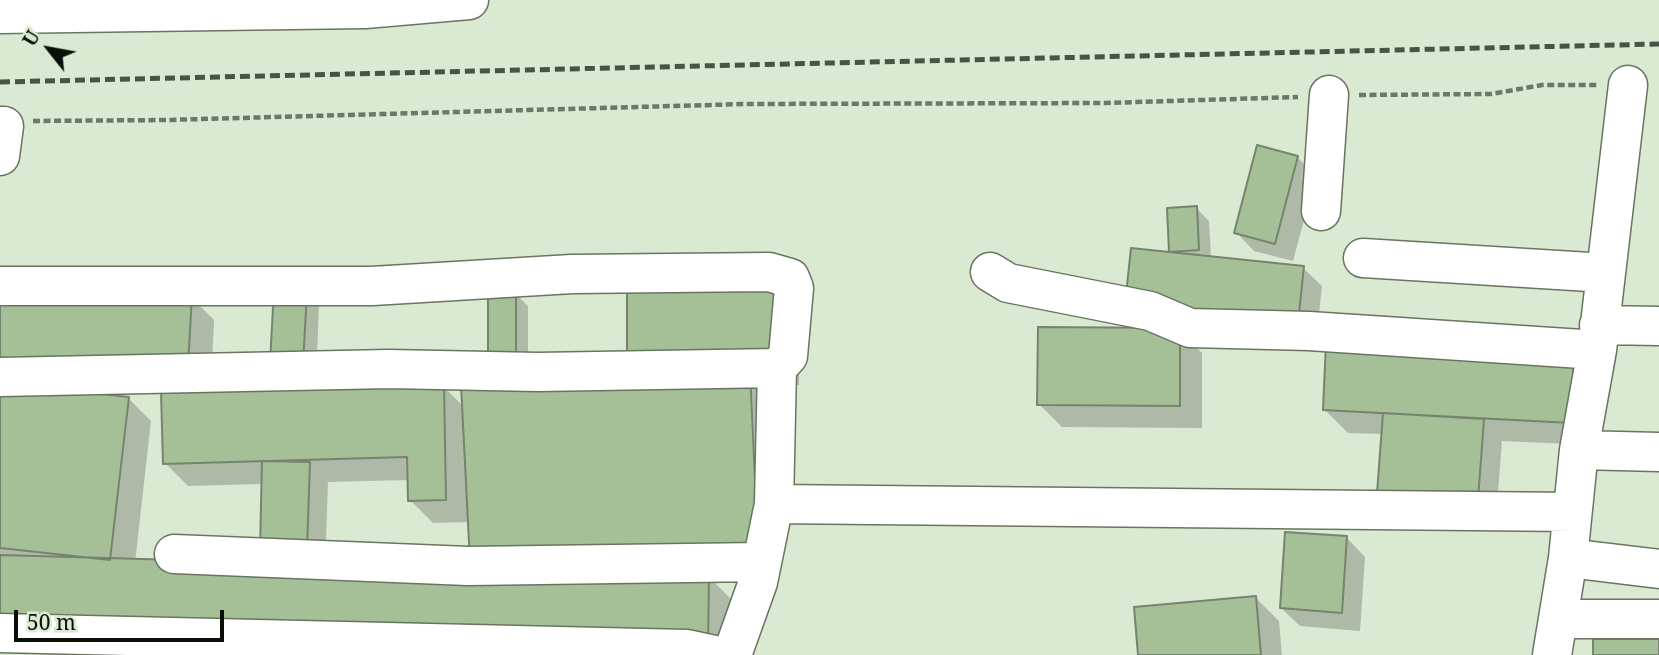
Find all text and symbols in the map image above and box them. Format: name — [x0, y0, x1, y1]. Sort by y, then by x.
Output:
north arrow — [14, 14, 84, 84]
text: U — [16, 25, 46, 51]
scale bar — [18, 596, 228, 640]
text: 50 m — [27, 608, 76, 636]

